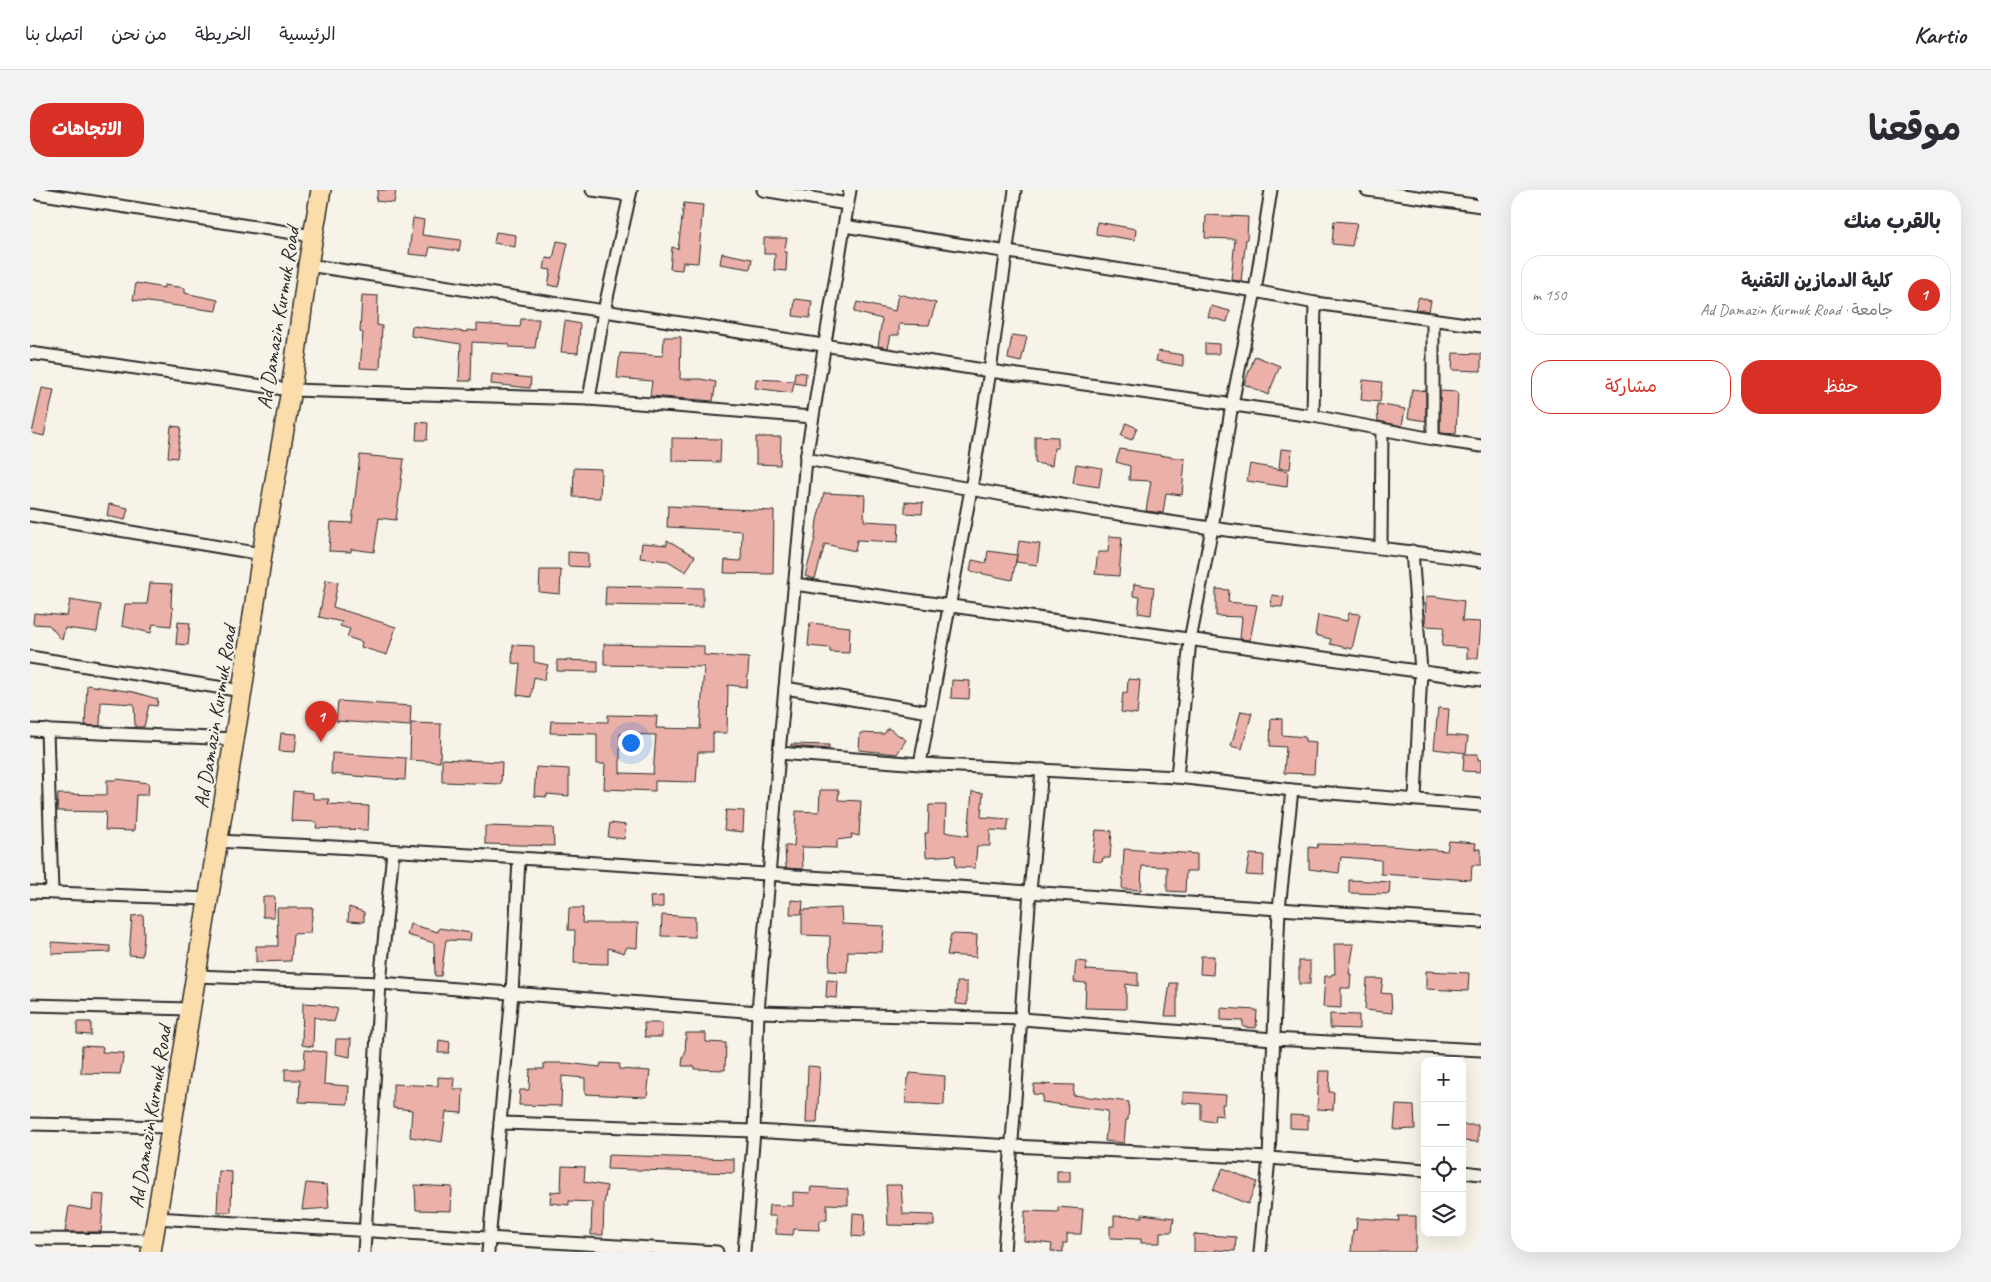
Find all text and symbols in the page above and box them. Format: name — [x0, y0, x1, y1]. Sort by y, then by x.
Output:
text: Kartio — [1914, 20, 1966, 50]
text: اتصل بنا — [25, 23, 83, 45]
text: من نحن — [111, 23, 167, 45]
text: الخريطة — [195, 23, 251, 45]
text: الرئيسية — [279, 23, 336, 45]
button: الاتجاهات — [30, 103, 144, 157]
text: موقعنا — [1868, 106, 1961, 151]
text: بالقرب منك — [1844, 208, 1941, 234]
street label: Ad Damazin Kurmuk Road — [251, 221, 306, 411]
text: كلية الدمازين التقنية — [1741, 269, 1893, 293]
text: 150 m — [1532, 285, 1566, 305]
text: 1 — [1920, 285, 1928, 305]
text: جامعة · Ad Damazin Kurmuk Road — [1700, 300, 1893, 320]
button: مشاركة — [1531, 360, 1731, 414]
button: حفظ — [1741, 360, 1941, 414]
street label: Ad Damazin Kurmuk Road — [188, 620, 243, 810]
pin: 1 — [305, 701, 337, 742]
your location — [618, 730, 644, 756]
street label: Ad Damazin Kurmuk Road — [123, 1020, 178, 1210]
map controls — [1421, 1057, 1466, 1237]
button: + — [1421, 1057, 1466, 1102]
button: − — [1421, 1102, 1466, 1147]
button: locate — [1421, 1147, 1466, 1192]
button: layers — [1421, 1192, 1466, 1237]

